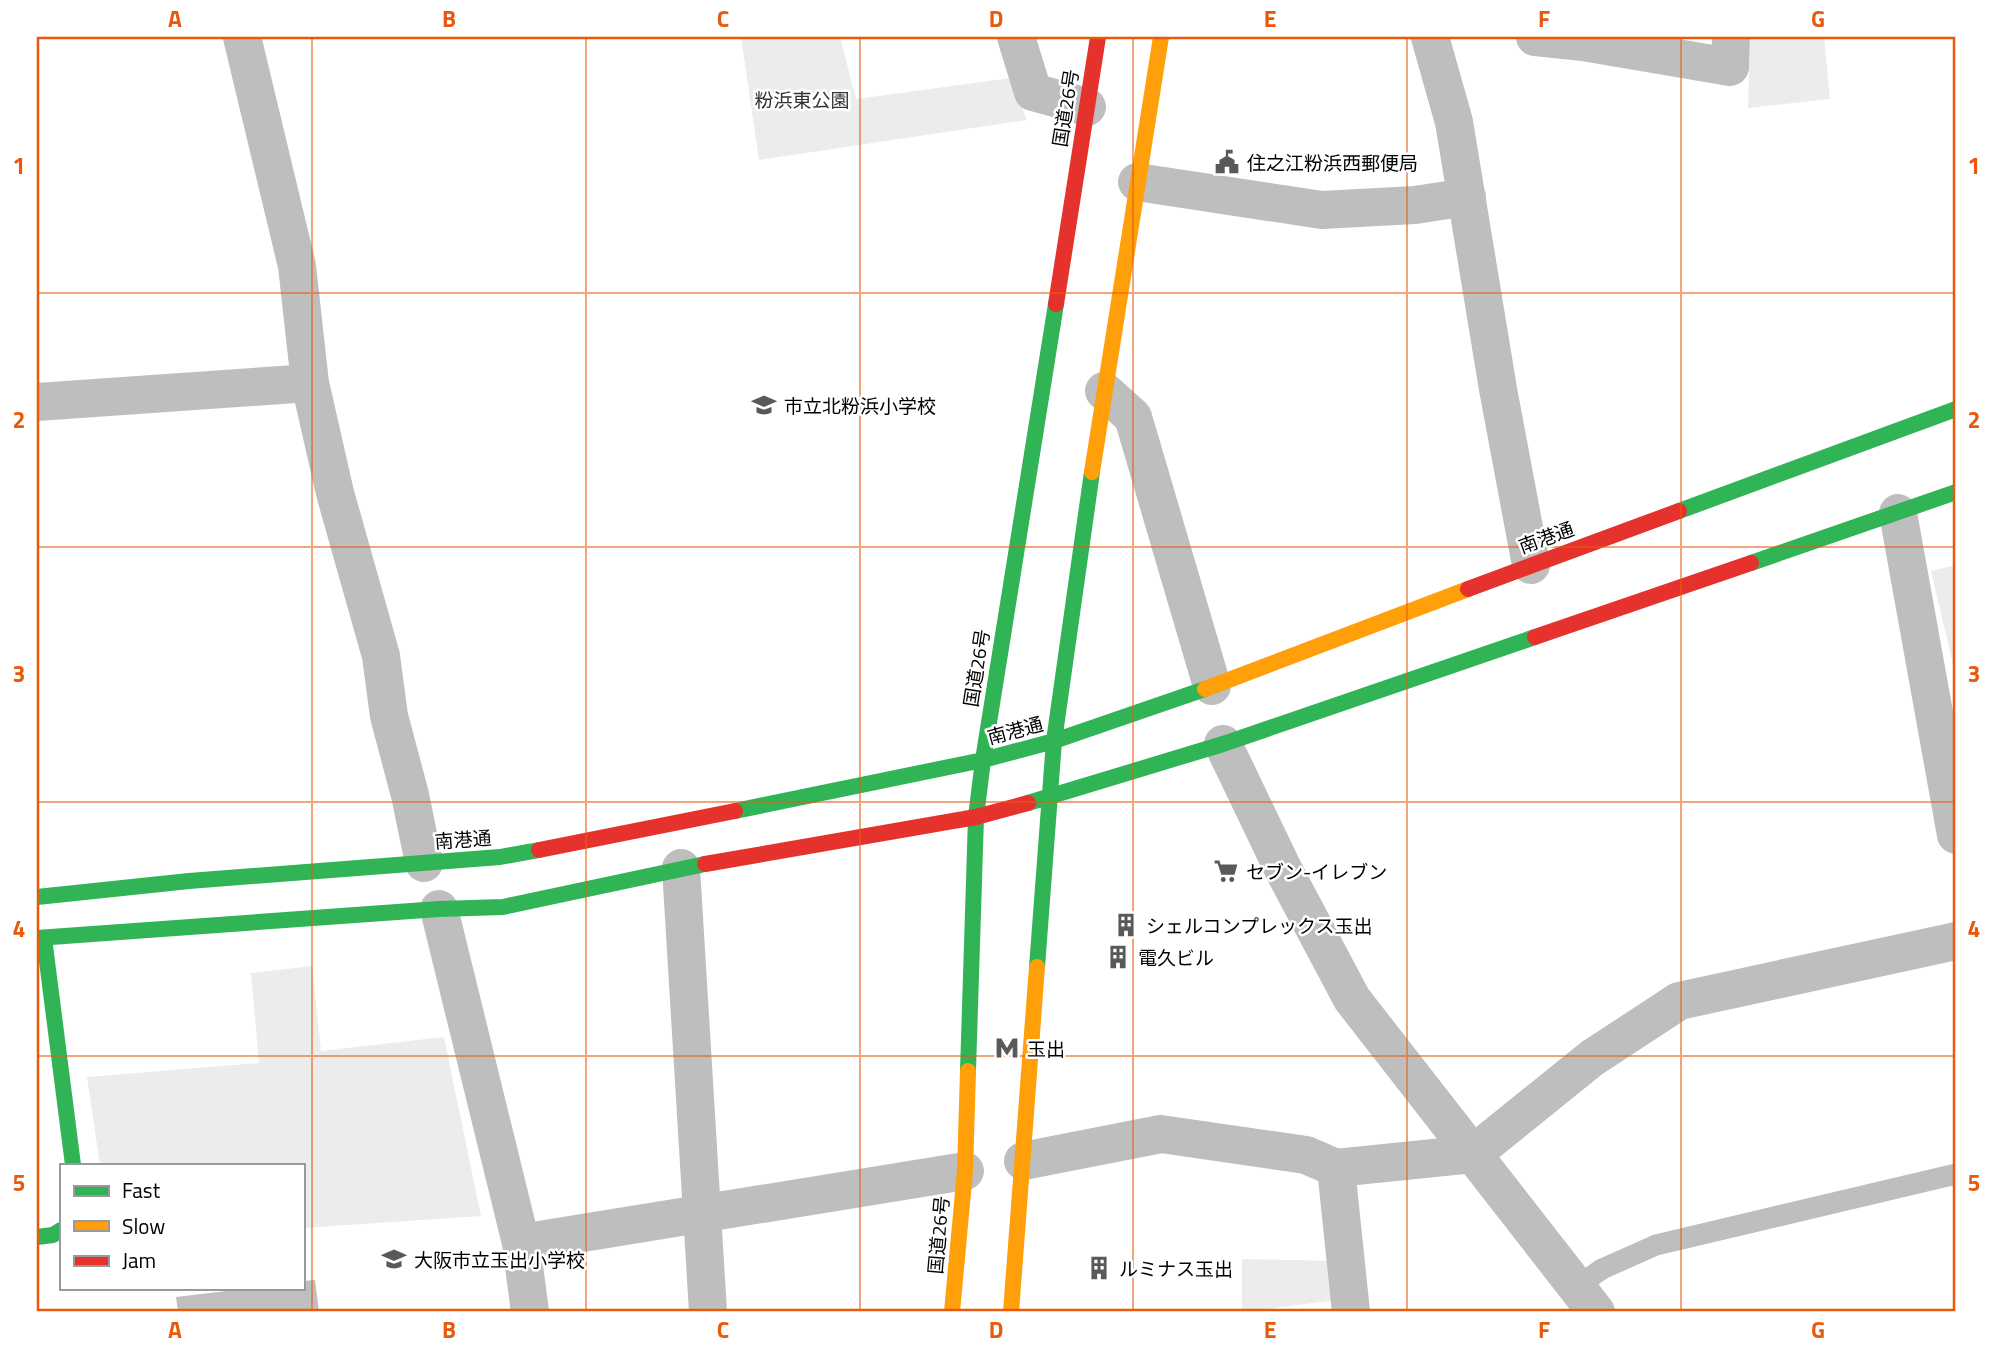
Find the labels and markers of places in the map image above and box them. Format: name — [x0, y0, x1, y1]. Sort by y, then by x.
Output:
public building icon: 住之江粉浜西郵便局 — [1213, 148, 1241, 176]
place label: 住之江粉浜西郵便局 — [1247, 148, 1418, 177]
school or university icon: 市立北粉浜小学校 — [750, 391, 778, 419]
place label: 市立北粉浜小学校 — [784, 391, 936, 420]
supermarket icon: セブン-イレブン — [1212, 857, 1240, 885]
place label: セブン-イレブン — [1246, 857, 1387, 886]
building icon: シェルコンプレックス玉出 — [1112, 911, 1140, 939]
place label: シェルコンプレックス玉出 — [1146, 911, 1372, 940]
building icon: 電久ビル — [1104, 943, 1132, 971]
place label: 電久ビル — [1138, 943, 1214, 972]
metro station icon: 玉出 — [993, 1034, 1021, 1062]
place label: 玉出 — [1027, 1034, 1065, 1063]
school or university icon: 大阪市立玉出小学校 — [380, 1245, 408, 1273]
place label: 大阪市立玉出小学校 — [414, 1245, 585, 1274]
building icon: ルミナス玉出 — [1085, 1254, 1113, 1282]
place label: ルミナス玉出 — [1119, 1254, 1233, 1283]

